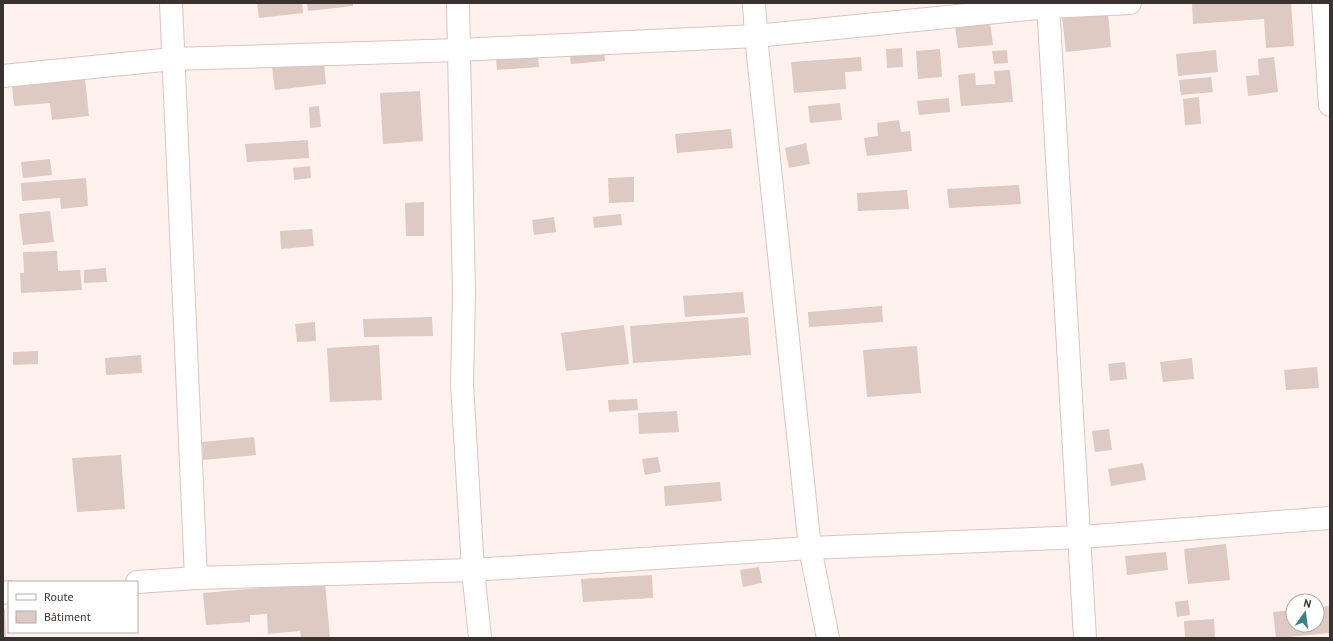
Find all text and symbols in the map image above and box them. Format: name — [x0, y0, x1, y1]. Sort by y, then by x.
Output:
legend — [8, 581, 138, 633]
text: Route — [44, 589, 74, 604]
north arrow — [1285, 593, 1325, 633]
text: N — [1302, 596, 1313, 611]
text: Bâtiment — [44, 609, 91, 624]

